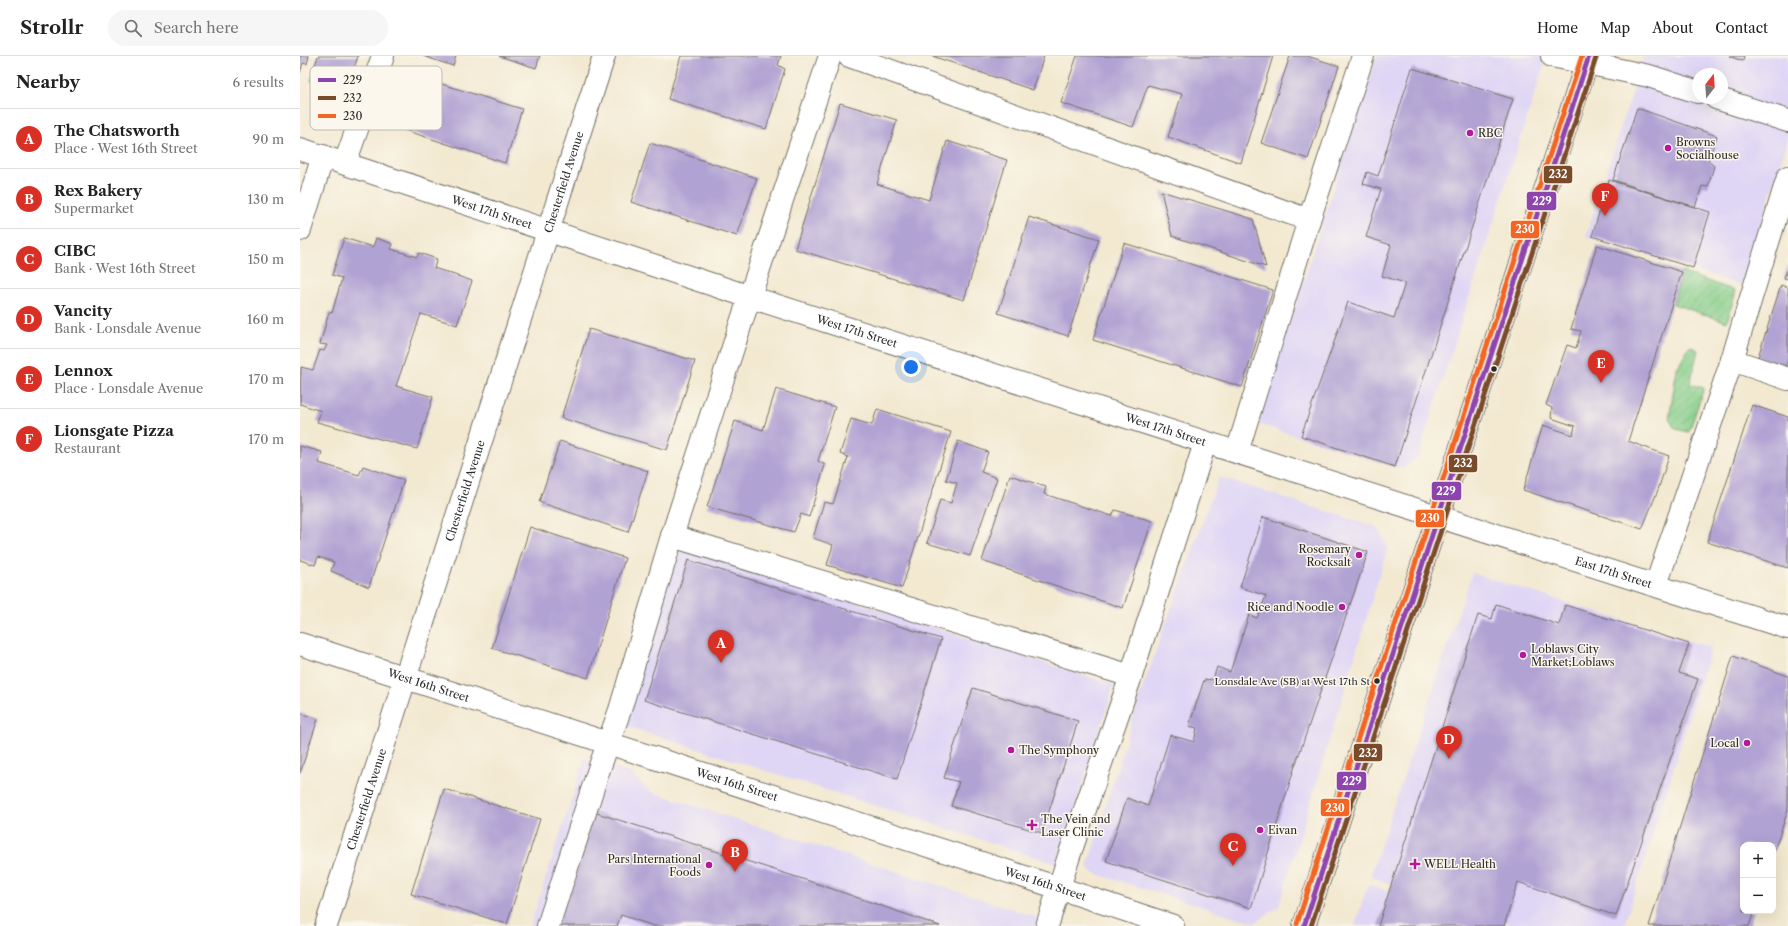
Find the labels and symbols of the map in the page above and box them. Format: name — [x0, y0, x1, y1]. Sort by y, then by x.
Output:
legend — [310, 66, 442, 130]
north arrow — [1692, 68, 1728, 104]
text: 229 — [343, 73, 362, 87]
text: 232 — [343, 91, 362, 105]
text: 230 — [343, 109, 362, 123]
place label: RBC — [1478, 126, 1502, 140]
marker: RBC — [1465, 128, 1475, 138]
street label: Chesterfield Avenue — [541, 130, 586, 235]
place label: Browns Socialhouse — [1676, 135, 1739, 162]
marker: Browns Socialhouse — [1663, 143, 1673, 153]
line badge: 232 — [1543, 165, 1573, 184]
text: 232 — [1548, 167, 1568, 181]
pin: F — [1592, 183, 1618, 216]
line badge: 229 — [1526, 191, 1557, 211]
street label: West 17th Street — [449, 192, 534, 232]
text: 229 — [1532, 194, 1552, 208]
line badge: 230 — [1510, 220, 1540, 239]
text: 230 — [1515, 222, 1535, 236]
street label: West 17th Street — [814, 311, 899, 351]
pin: E — [1588, 350, 1614, 383]
your location — [901, 357, 921, 377]
unlabelled marker — [1489, 364, 1499, 374]
street label: West 17th Street — [1123, 410, 1208, 449]
street label: Chesterfield Avenue — [442, 438, 488, 543]
line badge: 232 — [1448, 454, 1478, 473]
text: 232 — [1453, 456, 1473, 470]
line badge: 229 — [1431, 481, 1462, 501]
text: 229 — [1436, 484, 1456, 498]
line badge: 230 — [1415, 509, 1445, 528]
text: 230 — [1420, 511, 1440, 525]
place label: Rosemary Rocksalt — [1299, 542, 1352, 569]
marker: Rosemary Rocksalt — [1354, 550, 1364, 560]
street label: East 17th Street — [1573, 554, 1654, 591]
place label: Rice and Noodle — [1247, 600, 1334, 614]
marker: Rice and Noodle — [1337, 602, 1347, 612]
pin: A — [708, 630, 734, 663]
place label: Loblaws City Market;Loblaws — [1531, 642, 1615, 669]
marker: Loblaws City Market;Loblaws — [1518, 650, 1528, 660]
street label: West 16th Street — [385, 665, 471, 705]
place label: Lonsdale Ave (SB) at West 17th St — [1214, 675, 1370, 688]
marker: Lonsdale Ave (SB) at West 17th St — [1372, 676, 1382, 686]
pin: D — [1436, 726, 1462, 759]
place label: Local — [1710, 736, 1740, 750]
marker: Local — [1742, 738, 1752, 748]
place label: The Symphony — [1019, 743, 1100, 757]
line badge: 232 — [1353, 743, 1383, 762]
marker: The Symphony — [1006, 745, 1016, 755]
text: 232 — [1358, 746, 1378, 760]
street label: Chesterfield Avenue — [344, 747, 389, 852]
street label: West 16th Street — [693, 765, 780, 804]
line badge: 229 — [1336, 771, 1367, 791]
text: 229 — [1342, 774, 1362, 788]
line badge: 230 — [1320, 798, 1350, 817]
text: 230 — [1325, 801, 1345, 815]
place label: The Vein and Laser Clinic — [1041, 812, 1111, 839]
marker: The Vein and Laser Clinic — [1026, 819, 1038, 831]
place label: Eivan — [1268, 823, 1297, 837]
marker: Eivan — [1255, 825, 1265, 835]
pin: C — [1220, 833, 1246, 866]
pin: B — [722, 839, 748, 872]
place label: Pars International Foods — [607, 852, 702, 879]
place label: WELL Health — [1423, 857, 1496, 871]
marker: WELL Health — [1409, 858, 1421, 870]
marker: Pars International Foods — [704, 860, 714, 870]
street label: West 16th Street — [1002, 864, 1088, 904]

